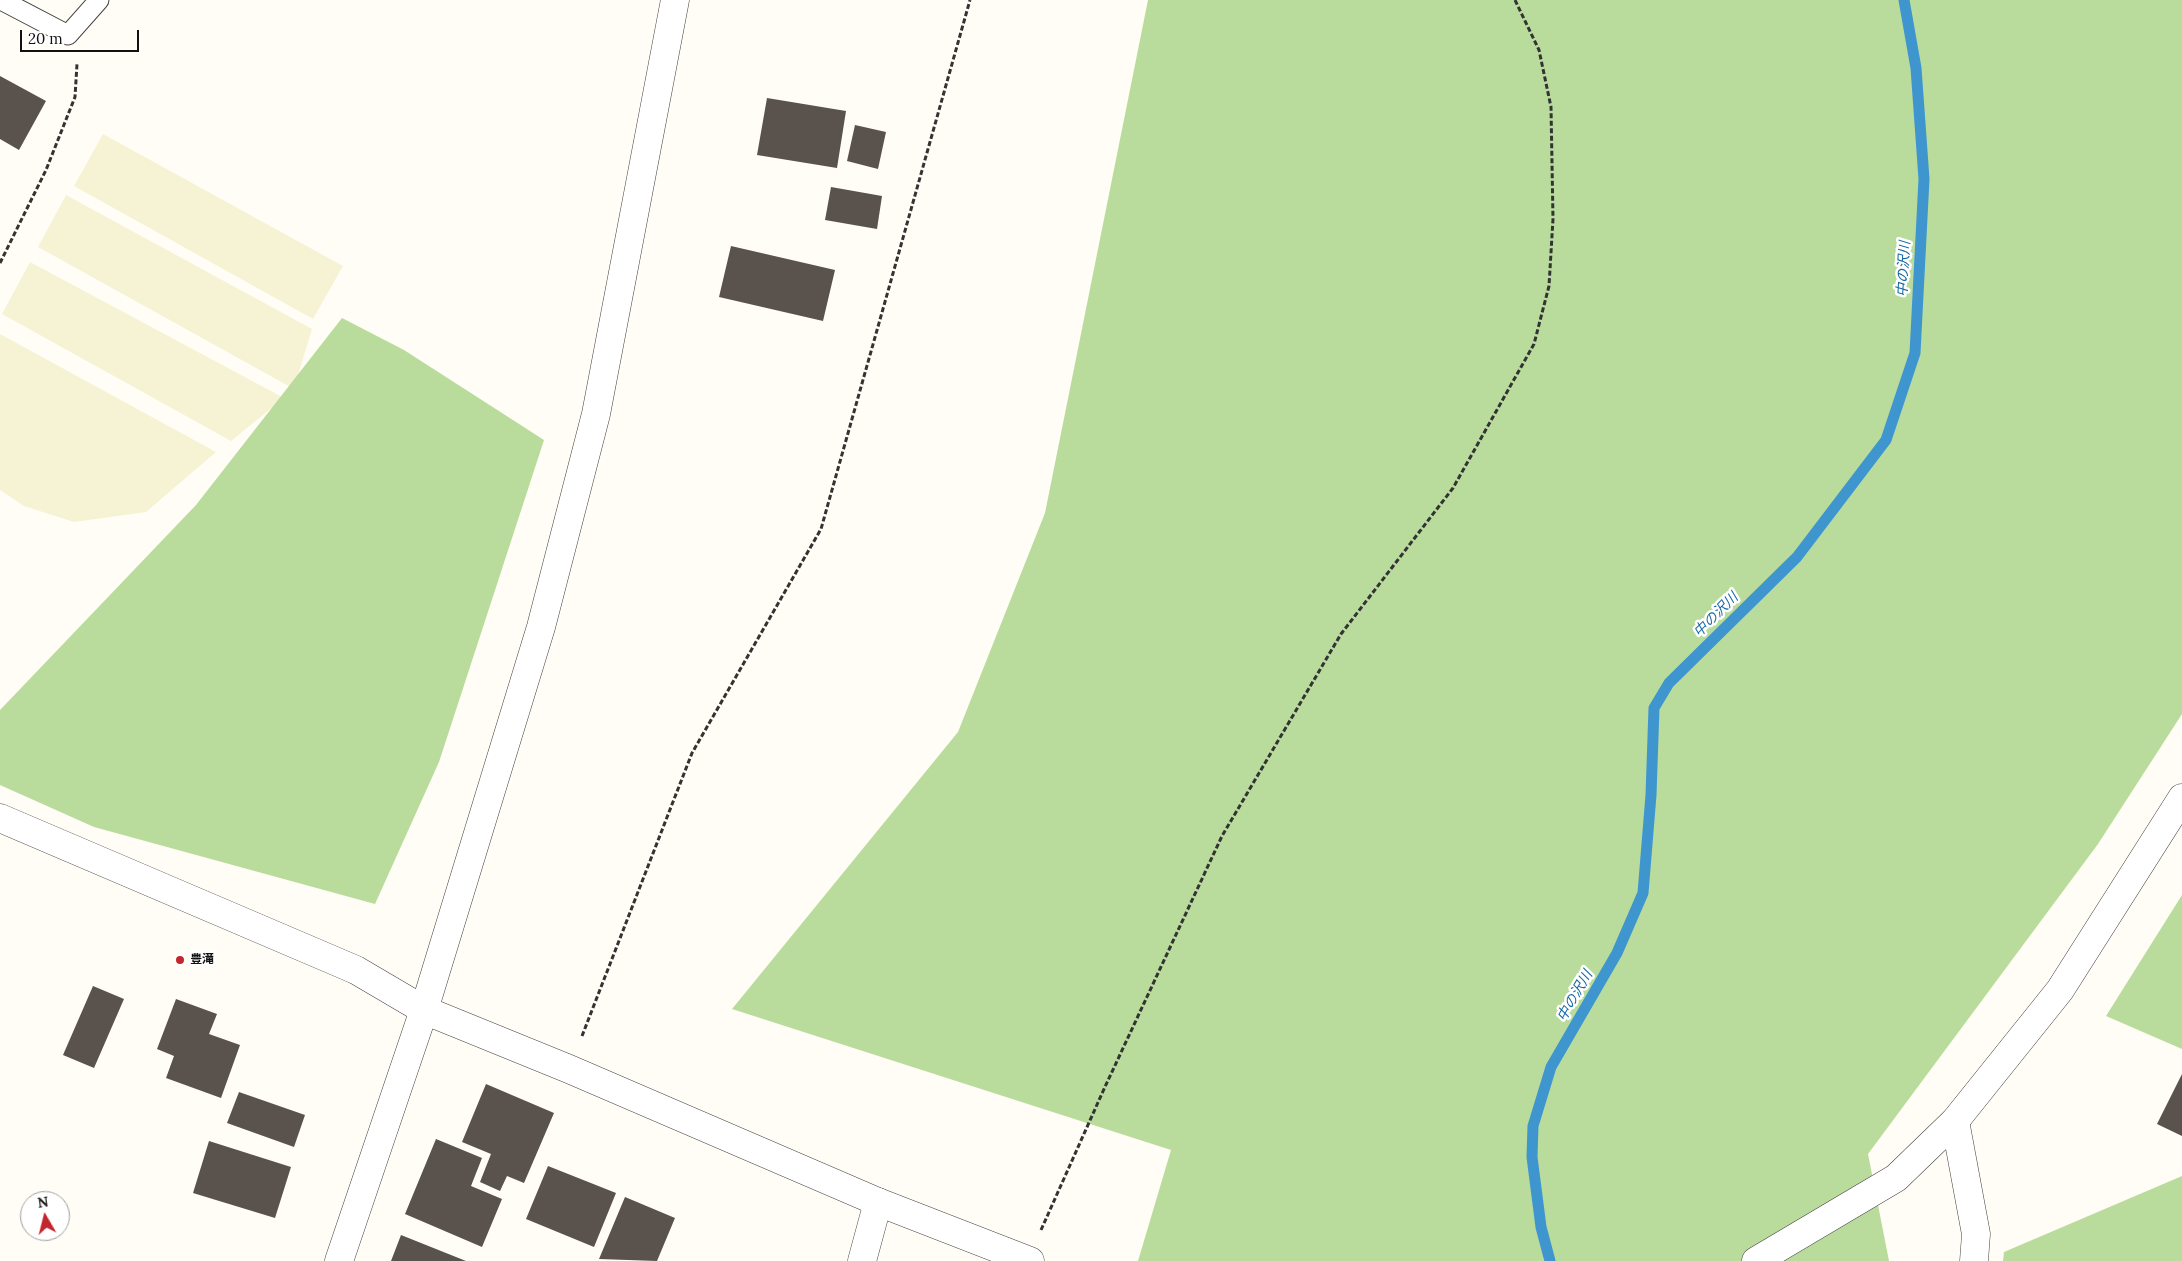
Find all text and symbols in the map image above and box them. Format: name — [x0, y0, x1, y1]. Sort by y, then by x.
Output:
scale bar — [22, 20, 141, 52]
text: 20 m — [28, 29, 63, 48]
water label: 中の沢川 — [1894, 241, 1914, 297]
water label: 中の沢川 — [1690, 589, 1742, 641]
place label: 豊滝 — [190, 953, 214, 967]
marker: 豊滝 — [174, 954, 186, 966]
water label: 中の沢川 — [1554, 968, 1596, 1024]
north arrow — [20, 1191, 70, 1241]
text: N — [36, 1192, 50, 1212]

